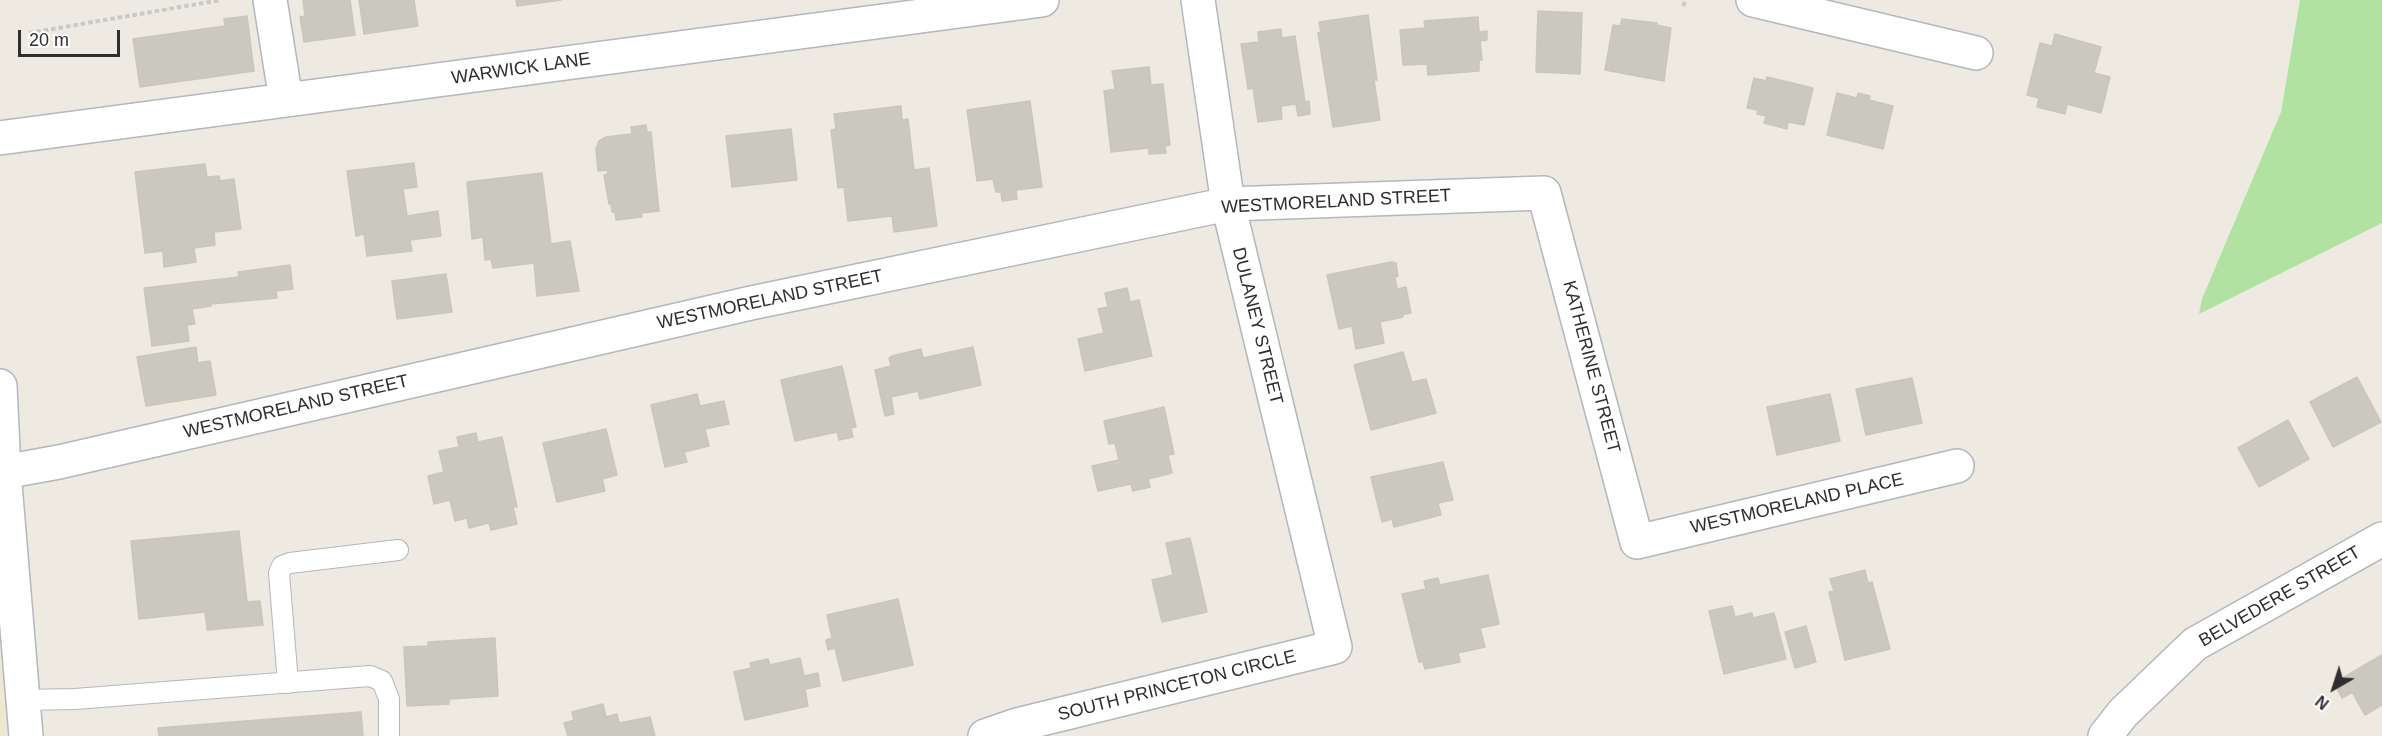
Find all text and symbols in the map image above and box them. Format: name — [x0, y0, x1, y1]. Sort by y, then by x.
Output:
scale bar — [21, 18, 123, 56]
text: 20 m — [29, 30, 69, 50]
street label: WARWICK LANE — [450, 49, 592, 89]
street label: WESTMORELAND STREET — [1221, 185, 1451, 219]
street label: DULANEY STREET — [1227, 245, 1287, 407]
street label: WESTMORELAND STREET — [655, 266, 885, 334]
street label: KATHERINE STREET — [1558, 278, 1624, 456]
street label: WESTMORELAND STREET — [182, 371, 410, 443]
street label: WESTMORELAND PLACE — [1688, 469, 1906, 539]
street label: BELVEDERE STREET — [2195, 542, 2365, 652]
street label: SOUTH PRINCETON CIRCLE — [1056, 646, 1298, 726]
north arrow — [2304, 658, 2364, 718]
text: N — [2313, 692, 2332, 713]

